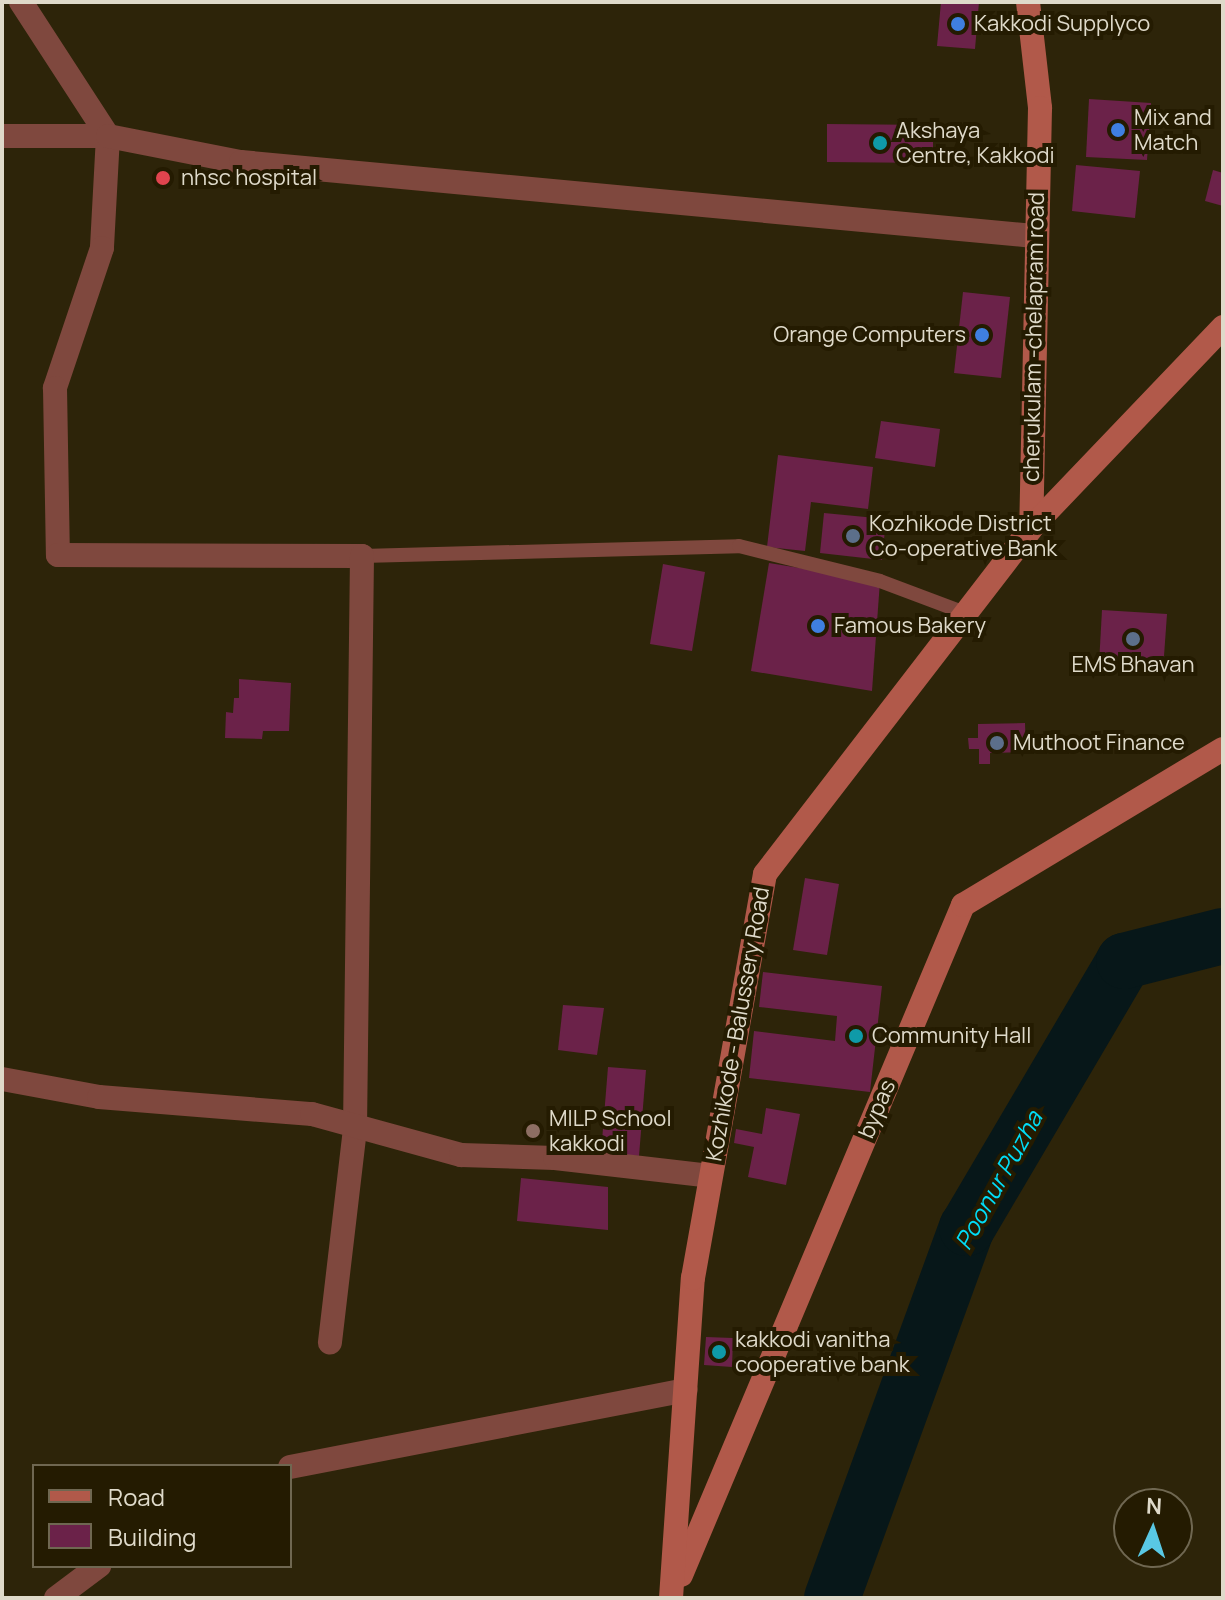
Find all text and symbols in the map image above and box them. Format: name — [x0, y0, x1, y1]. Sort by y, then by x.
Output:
place label: Kakkodi Supplyco — [974, 11, 1150, 37]
marker: Kakkodi Supplyco — [949, 15, 967, 33]
place label: Mix and Match — [1134, 104, 1212, 156]
place label: Akshaya Centre, Kakkodi — [896, 117, 1055, 168]
marker: Mix and Match — [1109, 121, 1127, 139]
marker: Akshaya Centre, Kakkodi — [871, 134, 889, 152]
place label: nhsc hospital — [181, 165, 317, 191]
marker: nhsc hospital — [152, 167, 174, 189]
street label: cherukulam -chelapram road — [1018, 192, 1050, 482]
place label: Orange Computers — [773, 322, 966, 348]
marker: Orange Computers — [973, 326, 991, 344]
place label: Kozhikode District Co-operative Bank — [869, 510, 1057, 562]
marker: Kozhikode District Co-operative Bank — [844, 527, 862, 545]
place label: Famous Bakery — [834, 613, 986, 639]
marker: Famous Bakery — [809, 617, 827, 635]
marker: EMS Bhavan — [1124, 630, 1142, 648]
place label: EMS Bhavan — [1071, 652, 1195, 678]
place label: Muthoot Finance — [1013, 730, 1185, 756]
marker: Muthoot Finance — [988, 734, 1006, 752]
street label: Kozhikode - Balussery Road — [701, 885, 775, 1163]
place label: Community Hall — [872, 1023, 1031, 1049]
marker: Community Hall — [847, 1027, 865, 1045]
street label: bypas — [853, 1076, 901, 1142]
place label: MILP School kakkodi — [549, 1105, 672, 1156]
water label: Poonur Puzha — [948, 1106, 1048, 1254]
marker: MILP School kakkodi — [524, 1122, 542, 1140]
place label: kakkodi vanitha cooperative bank — [735, 1326, 910, 1378]
marker: kakkodi vanitha cooperative bank — [710, 1343, 728, 1361]
legend — [32, 1464, 292, 1568]
text: Road — [108, 1480, 165, 1513]
north arrow — [1113, 1488, 1193, 1568]
text: N — [1145, 1491, 1163, 1521]
text: Building — [108, 1520, 196, 1553]

